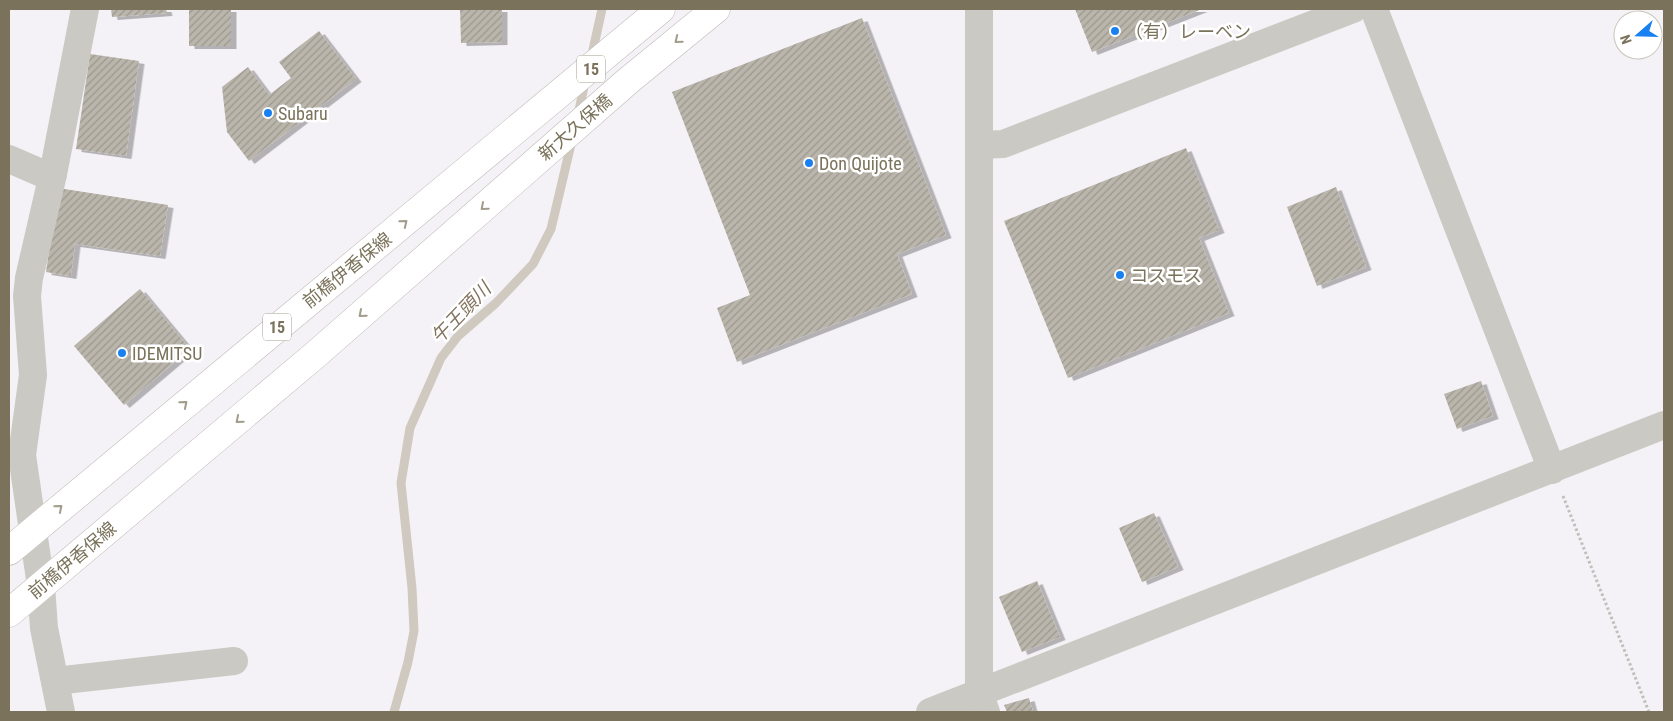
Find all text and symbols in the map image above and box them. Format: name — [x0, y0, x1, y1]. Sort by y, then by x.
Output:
north arrow — [1613, 10, 1663, 60]
place label: （有）レーベン — [1125, 21, 1251, 42]
marker: （有）レーベン — [1109, 25, 1121, 37]
text: N — [1617, 33, 1635, 46]
one-way arrow — [675, 34, 684, 43]
road number: 15 — [577, 56, 605, 82]
street label: 新大久保橋 — [534, 90, 616, 164]
place label: Subaru — [278, 103, 328, 124]
marker: Subaru — [262, 107, 274, 119]
place label: Don Quijote — [819, 153, 902, 174]
marker: Don Quijote — [803, 157, 815, 169]
one-way arrow — [481, 201, 490, 210]
one-way arrow — [398, 220, 407, 228]
street label: 前橋伊香保線 — [298, 228, 396, 312]
place label: コスモス — [1130, 265, 1202, 286]
marker: コスモス — [1114, 269, 1126, 281]
water label: 午王頭川 — [426, 276, 497, 348]
one-way arrow — [359, 308, 368, 317]
road number: 15 — [263, 314, 291, 341]
place label: IDEMITSU — [132, 343, 202, 364]
marker: IDEMITSU — [116, 347, 128, 359]
one-way arrow — [179, 401, 188, 410]
one-way arrow — [235, 414, 244, 423]
one-way arrow — [54, 505, 63, 514]
street label: 前橋伊香保線 — [24, 517, 120, 603]

